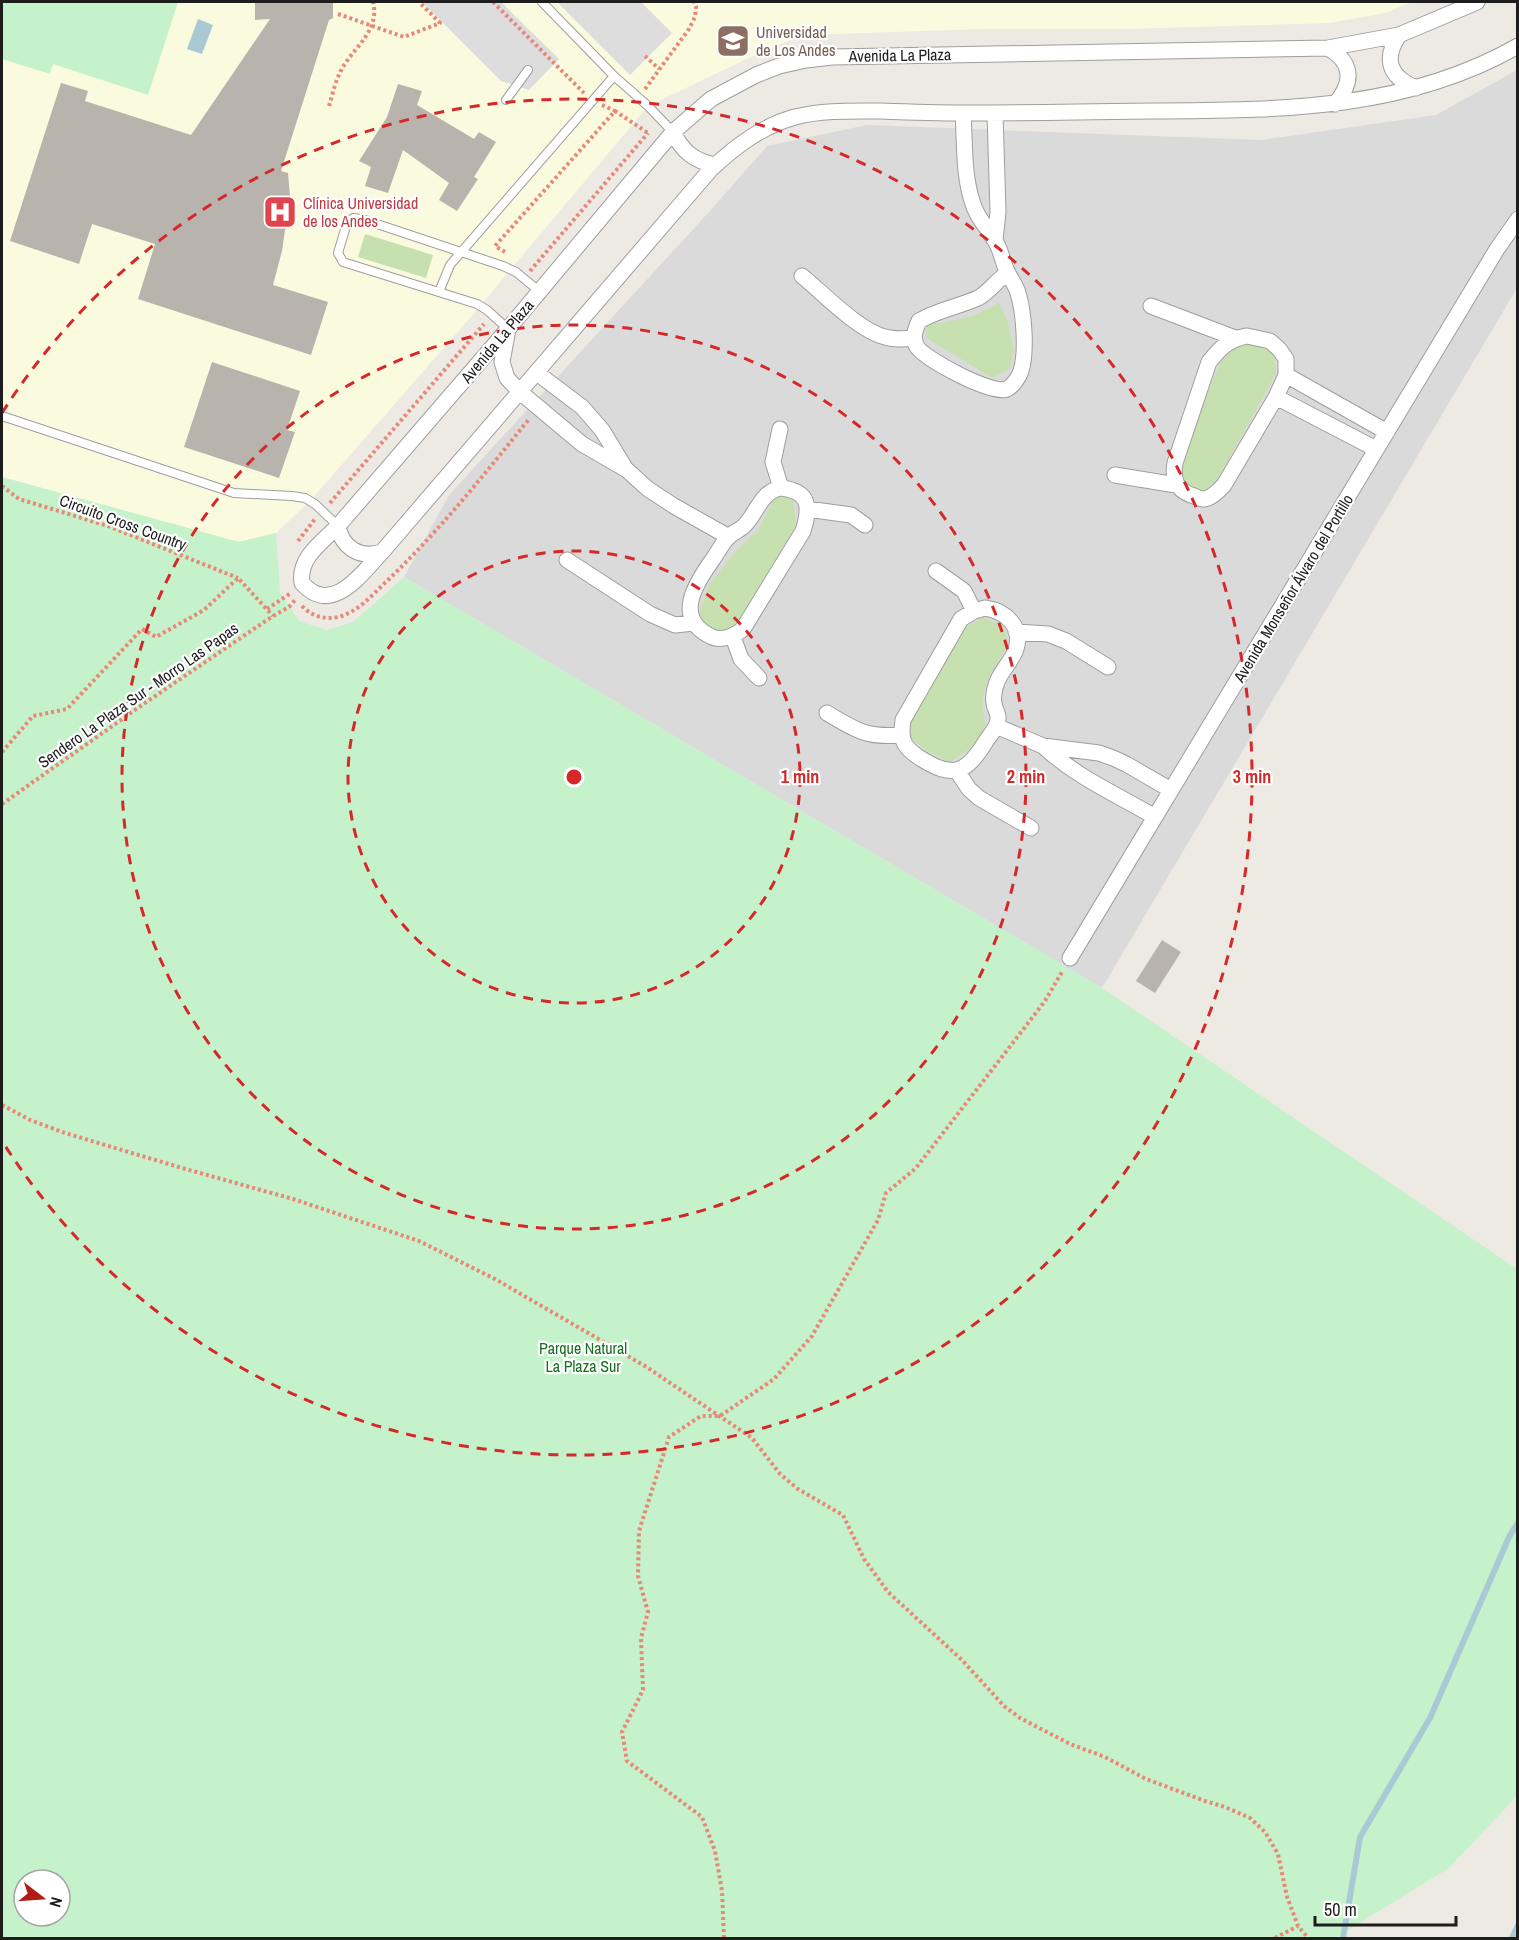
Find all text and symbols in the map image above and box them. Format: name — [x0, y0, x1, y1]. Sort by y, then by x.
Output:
place label: Universidad de Los Andes — [756, 21, 836, 61]
school or university icon: Universidad de Los Andes — [715, 23, 751, 59]
street label: Avenida La Plaza — [848, 43, 952, 67]
place label: Clínica Universidad de los Andes — [303, 192, 418, 232]
hospital icon: Clínica Universidad de los Andes — [262, 194, 298, 230]
street label: Avenida La Plaza — [455, 294, 539, 388]
street label: Circuito Cross Country — [57, 489, 190, 555]
street label: Avenida Monseñor Álvaro del Portillo — [1228, 490, 1358, 687]
street label: Sendero La Plaza Sur - Morro Las Papas — [33, 617, 243, 773]
text: 1 min — [781, 764, 819, 789]
text: 2 min — [1007, 764, 1045, 789]
text: 3 min — [1233, 764, 1271, 789]
centre of rings — [564, 767, 584, 787]
park label: Parque Natural La Plaza Sur — [539, 1337, 627, 1377]
north arrow — [12, 1868, 72, 1928]
scale bar — [1315, 1889, 1456, 1927]
text: N — [44, 1895, 68, 1910]
text: 50 m — [1324, 1897, 1357, 1922]

